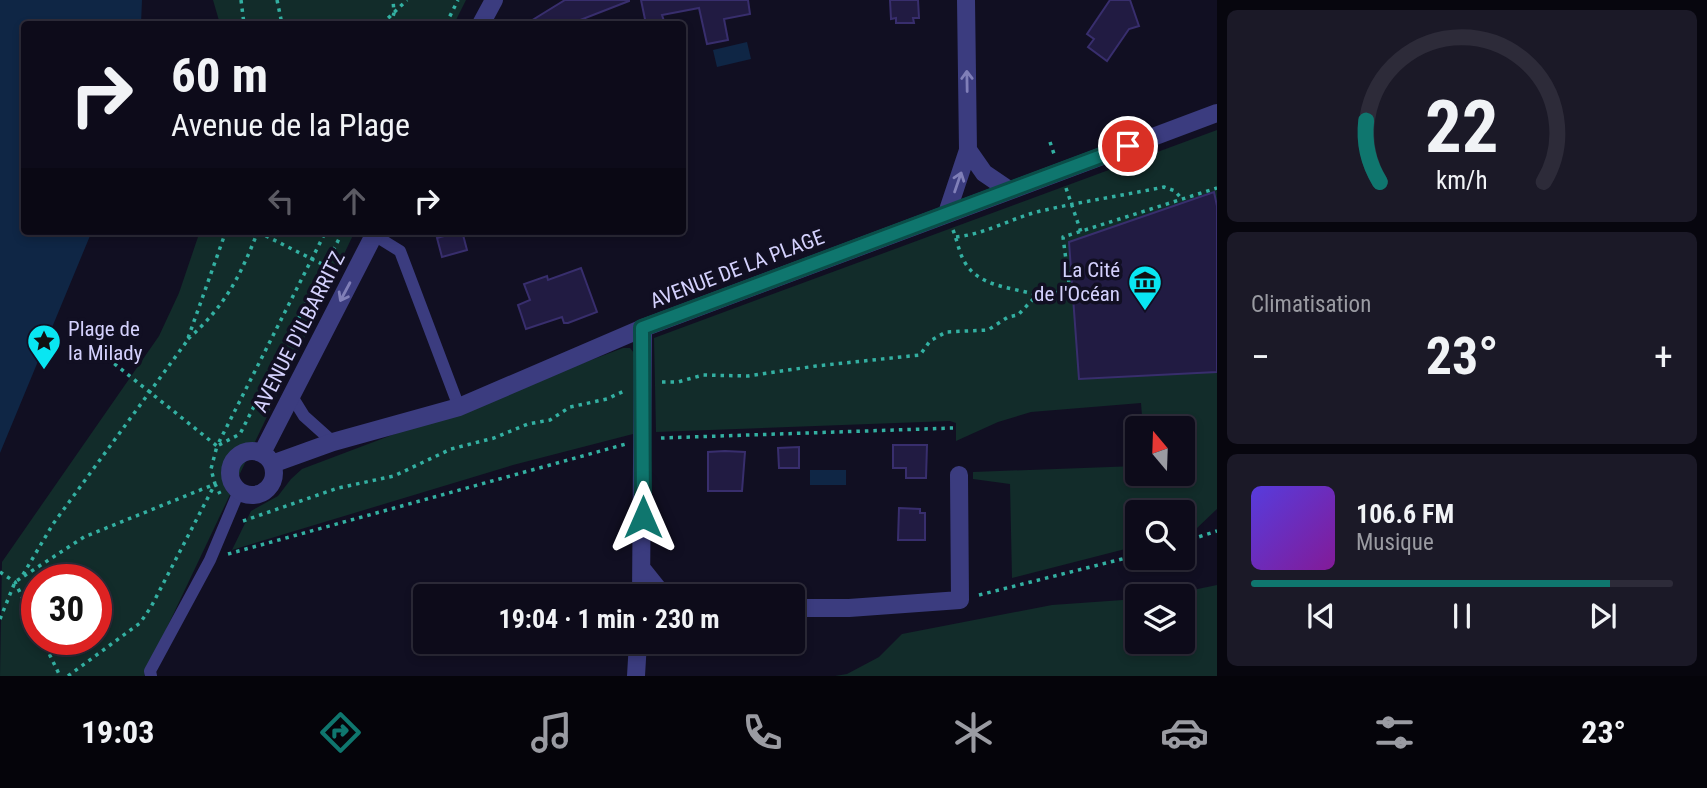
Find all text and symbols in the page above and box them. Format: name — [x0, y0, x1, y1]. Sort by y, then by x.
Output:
text: 60 m — [171, 47, 268, 104]
icon: right — [56, 49, 147, 140]
one-way arrow — [960, 70, 974, 93]
text: 22 — [1425, 84, 1499, 170]
text: Avenue de la Plage — [171, 106, 410, 144]
pin — [1098, 116, 1158, 176]
icon: arrive — [1109, 127, 1147, 165]
text: km/h — [1436, 166, 1488, 195]
one-way arrow — [953, 171, 965, 193]
icon: left — [262, 182, 300, 220]
icon: ahead — [335, 182, 373, 220]
icon: right — [408, 182, 446, 220]
street label: AVENUE DE LA PLAGE — [647, 225, 827, 313]
street label: AVENUE D'ILBARRITZ — [248, 248, 350, 416]
place label: La Cité de l'Océan — [1034, 258, 1120, 306]
museum icon: La Cité de l'Océan — [1126, 263, 1164, 312]
one-way arrow — [338, 281, 352, 302]
text: Climatisation — [1251, 291, 1371, 318]
place label: Plage de la Milady — [68, 317, 143, 365]
place icon: Plage de la Milady — [25, 322, 63, 371]
text: 23° — [1426, 326, 1498, 387]
text: − — [1251, 335, 1270, 379]
text: + — [1654, 335, 1673, 379]
north arrow — [1125, 416, 1195, 486]
map controls — [1125, 416, 1195, 654]
position arrow — [606, 480, 680, 554]
text: 106.6 FM — [1356, 499, 1454, 529]
button: search — [1125, 500, 1195, 570]
text: Musique — [1356, 529, 1434, 556]
speed limit sign: 30 — [21, 564, 112, 655]
button: layers — [1125, 584, 1195, 654]
icon: previous — [1302, 597, 1340, 635]
icon: pause — [1443, 597, 1481, 635]
icon: next — [1584, 597, 1622, 635]
text: 19:04 · 1 min · 230 m — [499, 604, 719, 634]
icon: directions — [316, 708, 365, 757]
icon: music — [527, 708, 576, 757]
icon: phone — [738, 708, 787, 757]
icon: climate — [949, 708, 998, 757]
icon: car — [1160, 708, 1209, 757]
icon: filters — [1370, 708, 1419, 757]
text: 19:03 — [81, 713, 154, 751]
text: 23° — [1581, 713, 1626, 751]

